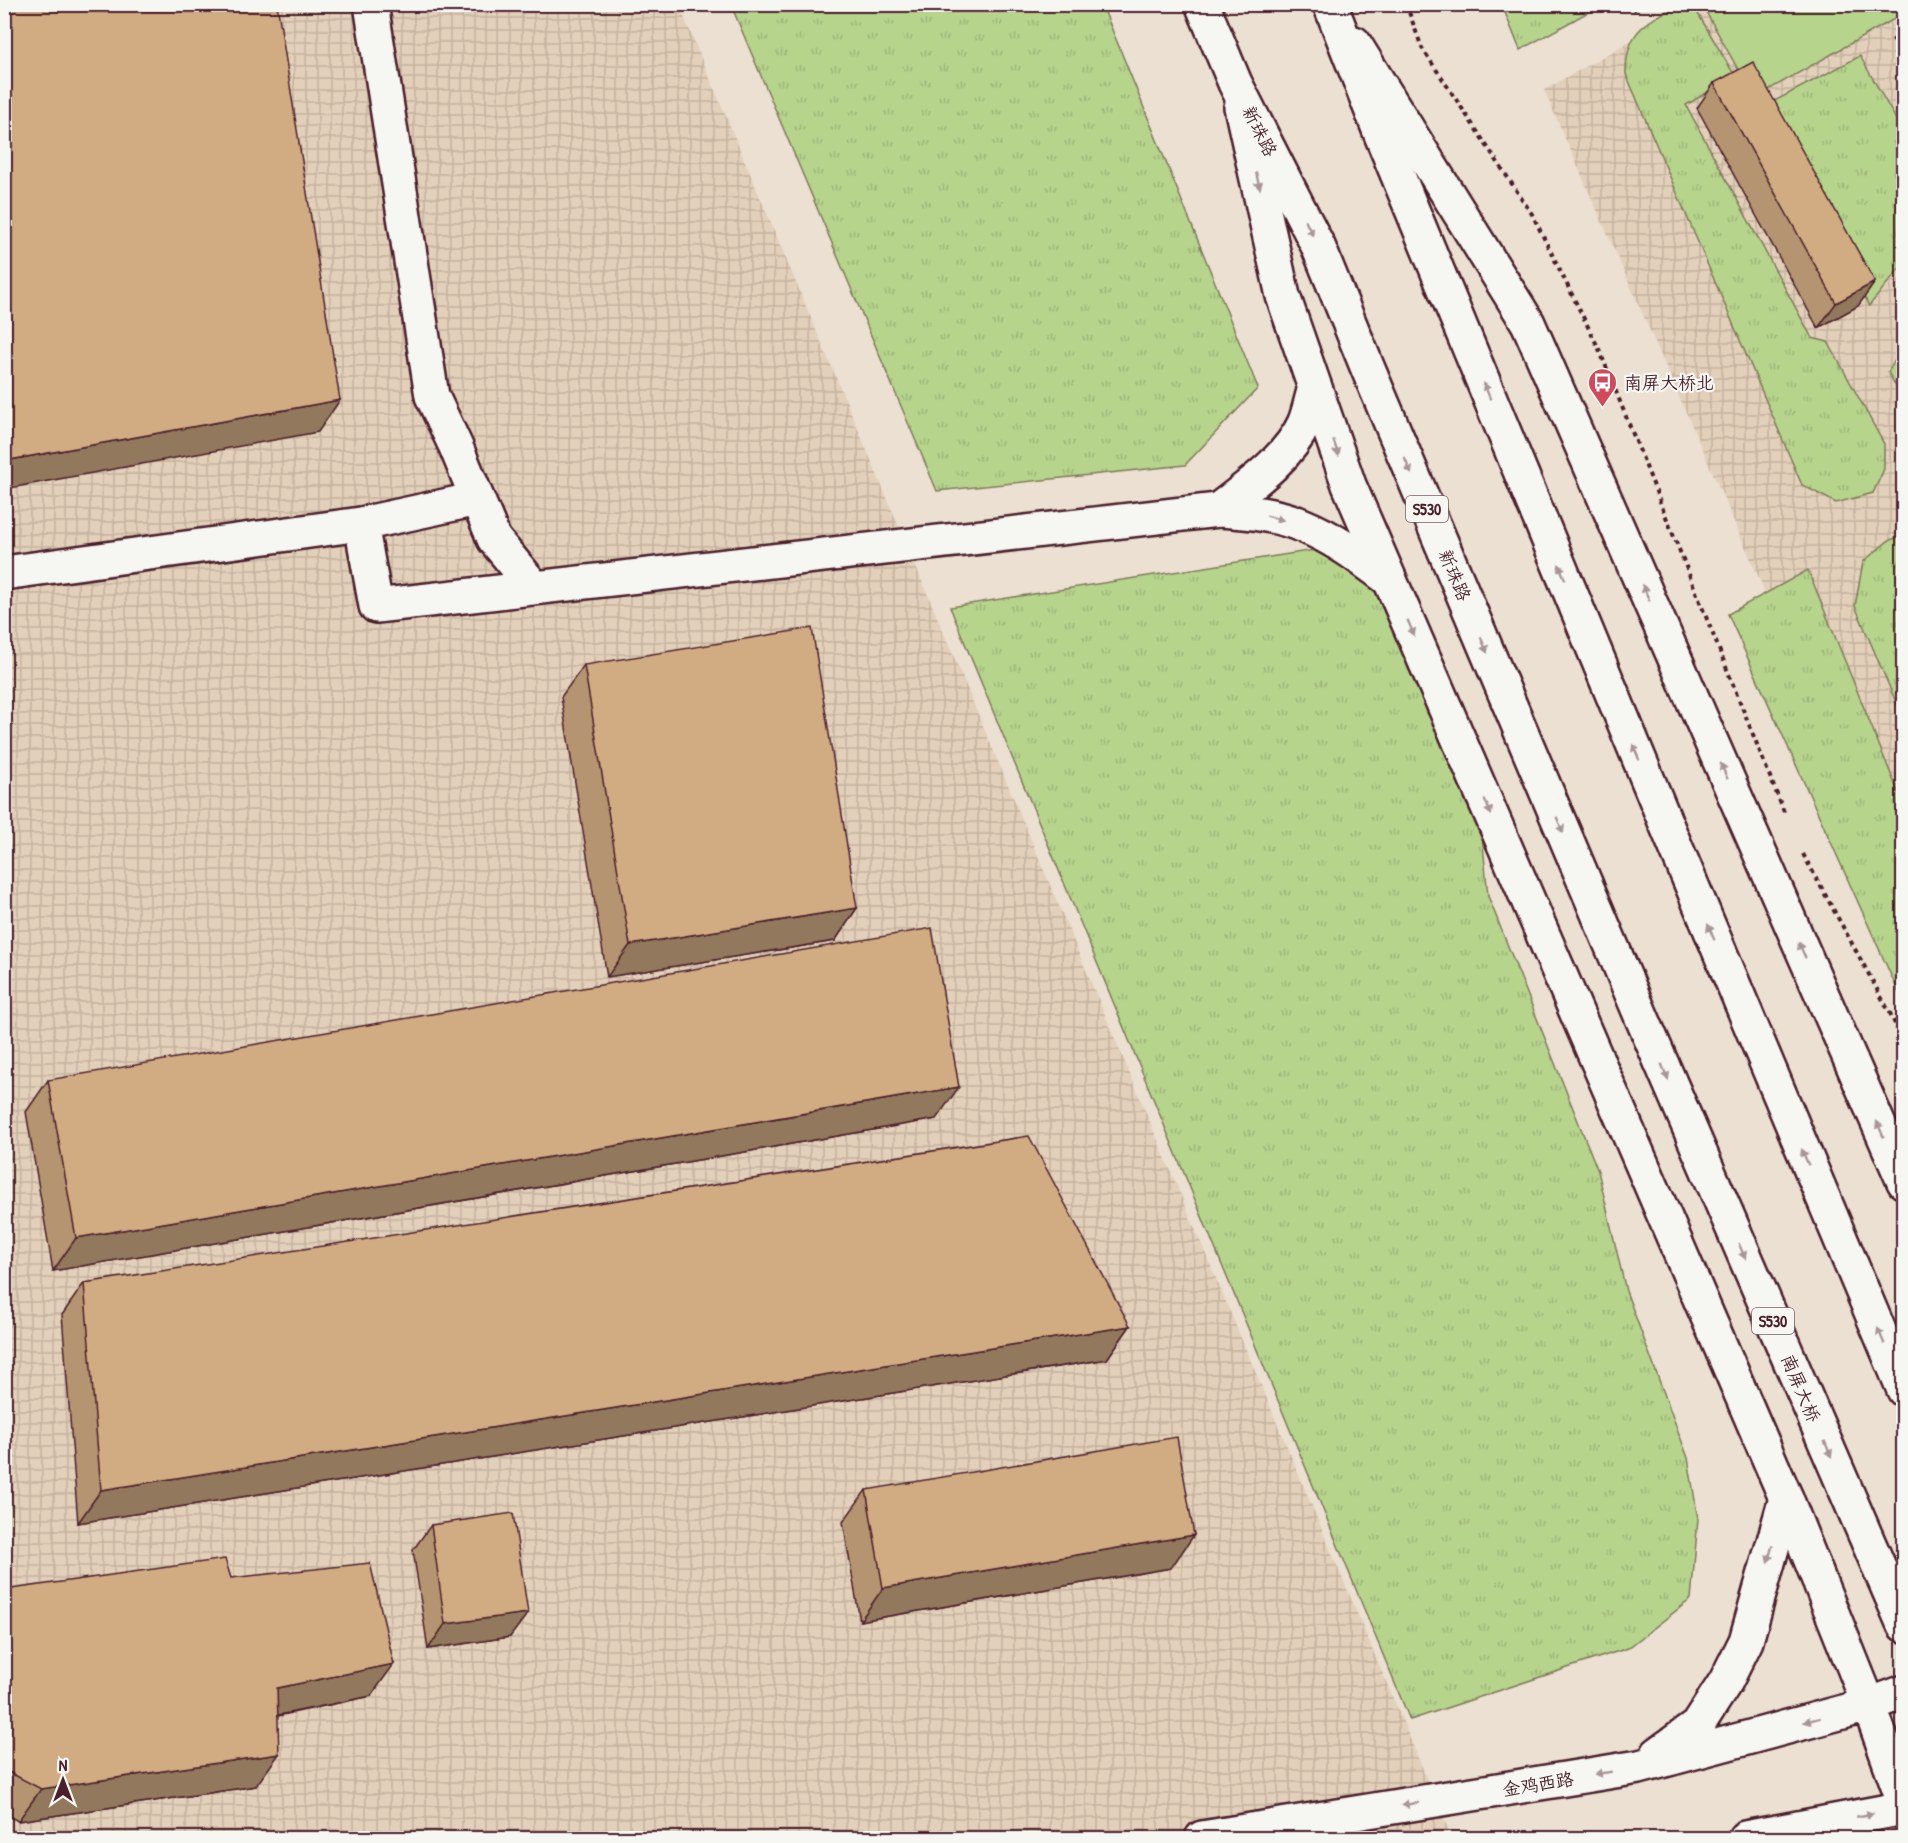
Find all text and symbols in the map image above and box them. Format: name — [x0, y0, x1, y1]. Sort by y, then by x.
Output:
street label: 新珠路 — [1237, 101, 1283, 161]
one-way arrow — [1253, 172, 1263, 190]
one-way arrow — [1304, 219, 1313, 236]
bus stop icon: 南屏大桥北 — [1587, 366, 1619, 408]
place label: 南屏大桥北 — [1624, 370, 1714, 395]
one-way arrow — [1482, 382, 1492, 400]
one-way arrow — [1332, 439, 1342, 457]
one-way arrow — [1403, 457, 1413, 475]
road number: S530 — [1406, 496, 1448, 522]
one-way arrow — [1267, 514, 1285, 523]
street label: 新珠路 — [1433, 545, 1477, 605]
one-way arrow — [1557, 562, 1567, 580]
one-way arrow — [1641, 584, 1650, 601]
one-way arrow — [1406, 620, 1416, 638]
one-way arrow — [1479, 637, 1489, 655]
one-way arrow — [1631, 743, 1640, 761]
one-way arrow — [1719, 762, 1729, 780]
one-way arrow — [1483, 799, 1493, 817]
one-way arrow — [1556, 816, 1565, 834]
one-way arrow — [1706, 923, 1715, 941]
one-way arrow — [1797, 941, 1806, 959]
one-way arrow — [1660, 1063, 1670, 1081]
one-way arrow — [1875, 1119, 1885, 1137]
one-way arrow — [1800, 1147, 1810, 1165]
one-way arrow — [1738, 1242, 1748, 1260]
road number: S530 — [1752, 1308, 1794, 1334]
one-way arrow — [1876, 1327, 1886, 1345]
street label: 南屏大桥 — [1775, 1350, 1827, 1426]
one-way arrow — [1823, 1441, 1833, 1459]
one-way arrow — [1765, 1545, 1774, 1563]
one-way arrow — [1803, 1716, 1821, 1726]
north arrow — [33, 1750, 93, 1810]
text: N — [59, 1754, 68, 1776]
street label: 金鸡西路 — [1500, 1766, 1576, 1802]
one-way arrow — [1593, 1769, 1612, 1778]
one-way arrow — [1401, 1800, 1420, 1809]
one-way arrow — [1855, 1810, 1874, 1819]

